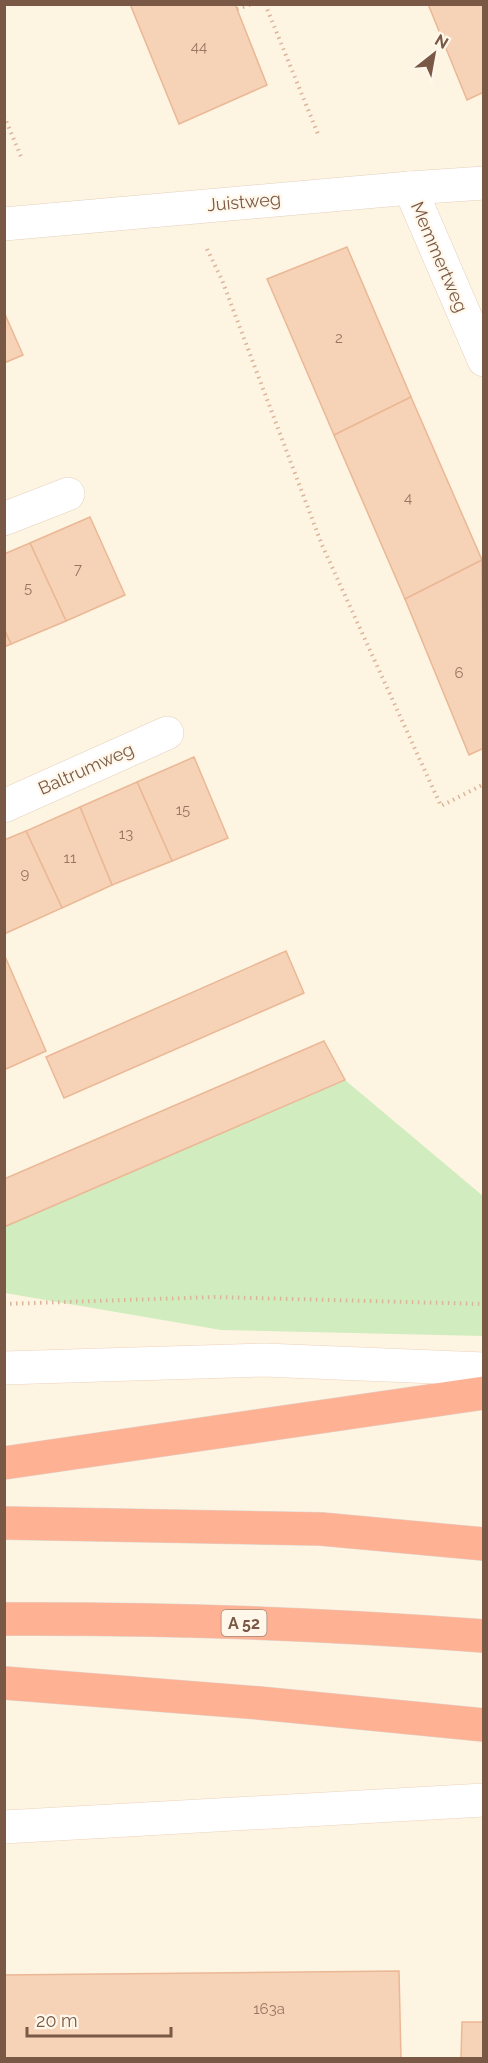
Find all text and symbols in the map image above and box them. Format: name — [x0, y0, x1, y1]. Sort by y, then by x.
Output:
north arrow — [404, 24, 464, 84]
text: N — [431, 30, 452, 53]
house number: 44 — [191, 38, 207, 56]
street label: Juistweg — [206, 188, 282, 215]
street label: Memmertweg — [407, 198, 472, 315]
house number: 2 — [335, 329, 343, 347]
house number: 4 — [404, 489, 412, 507]
house number: 7 — [74, 560, 82, 578]
house number: 5 — [24, 579, 32, 597]
house number: 6 — [454, 664, 464, 682]
street label: Baltrumweg — [35, 738, 137, 799]
house number: 15 — [176, 801, 190, 819]
house number: 13 — [119, 825, 133, 843]
house number: 11 — [64, 849, 77, 867]
house number: 9 — [21, 865, 30, 883]
road number: A 52 — [222, 1610, 266, 1636]
scale bar — [27, 2000, 171, 2038]
house number: 163a — [253, 2000, 285, 2018]
text: 20 m — [36, 2010, 78, 2031]

